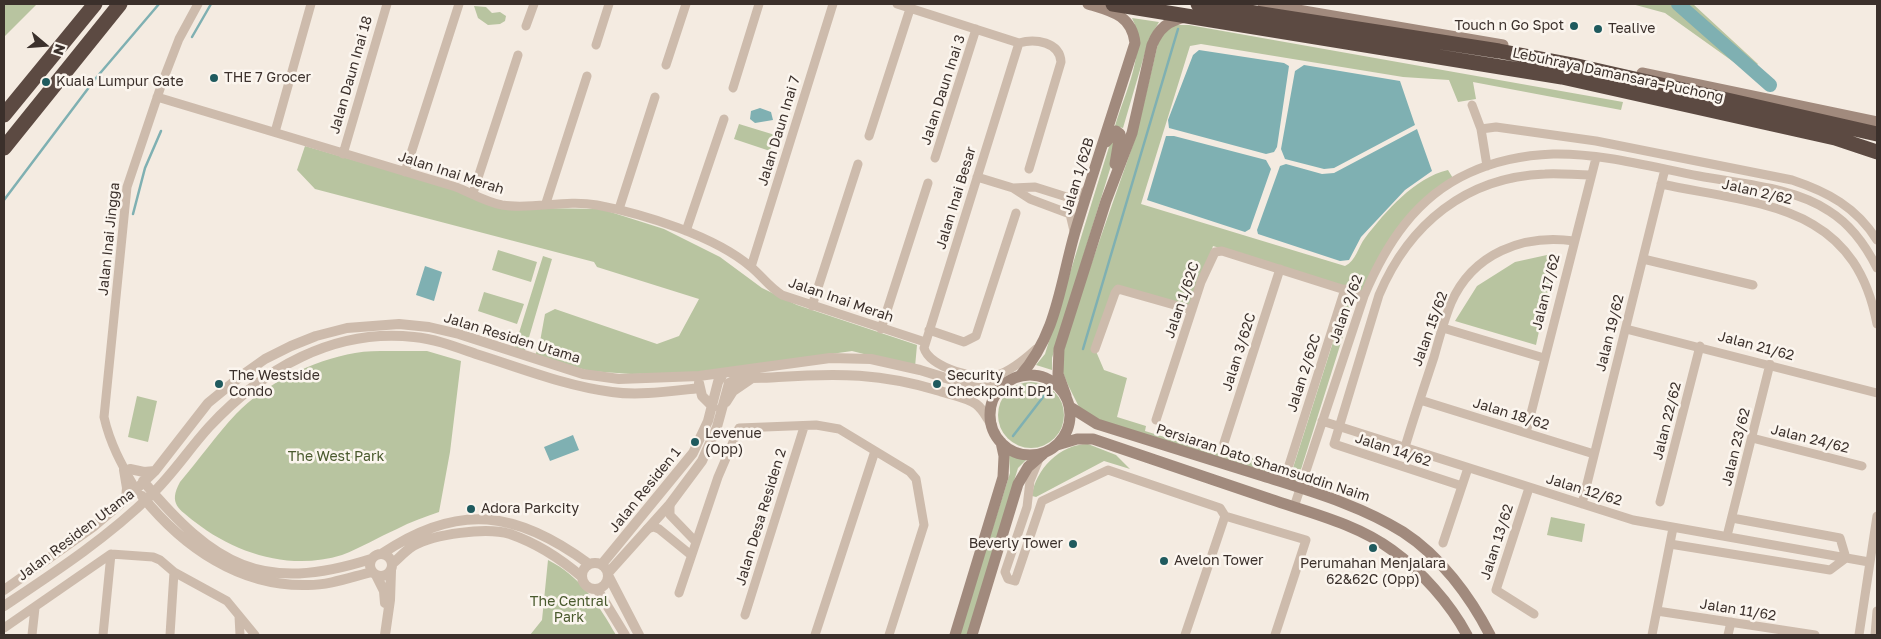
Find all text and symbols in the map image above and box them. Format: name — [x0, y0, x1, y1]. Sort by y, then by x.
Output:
street label: Jalan Daun Inai 18 — [326, 14, 376, 136]
place label: Touch n Go Spot — [1455, 18, 1564, 34]
north arrow — [20, 20, 70, 70]
marker: Touch n Go Spot — [1568, 20, 1580, 32]
place label: Tealive — [1608, 21, 1655, 37]
marker: Tealive — [1592, 23, 1604, 35]
street label: Jalan Daun Inai 3 — [917, 33, 969, 147]
text: N — [50, 42, 69, 57]
street label: Lebuhraya Damansara–Puchong — [1511, 44, 1725, 106]
place label: THE 7 Grocer — [224, 70, 311, 86]
marker: THE 7 Grocer — [208, 72, 220, 84]
place label: Kuala Lumpur Gate — [56, 74, 184, 90]
street label: Jalan Daun Inai 7 — [754, 74, 804, 188]
marker: Kuala Lumpur Gate — [40, 76, 52, 88]
street label: Jalan 1/62B — [1058, 135, 1098, 217]
street label: Jalan Inai Besar — [932, 145, 980, 251]
street label: Jalan Inai Merah — [396, 148, 506, 198]
street label: Jalan 2/62 — [1720, 176, 1794, 208]
street label: Jalan Inai Jingga — [95, 182, 123, 296]
street label: Jalan 17/62 — [1528, 252, 1564, 332]
street label: Jalan 1/62C — [1161, 260, 1203, 340]
street label: Jalan 2/62 — [1326, 272, 1366, 346]
street label: Jalan Inai Merah — [786, 274, 896, 326]
street label: Jalan 15/62 — [1409, 289, 1451, 369]
street label: Jalan 19/62 — [1592, 293, 1628, 373]
street label: Jalan Residen Utama — [442, 309, 582, 367]
street label: Jalan 3/62C — [1218, 311, 1260, 393]
street label: Jalan 21/62 — [1716, 328, 1796, 364]
street label: Jalan 2/62C — [1283, 332, 1325, 414]
place label: The Westside Condo — [229, 368, 320, 401]
place label: Security Checkpoint DP1 — [947, 368, 1053, 401]
marker: The Westside Condo — [213, 378, 225, 390]
marker: Security Checkpoint DP1 — [931, 378, 943, 390]
street label: Jalan 22/62 — [1649, 380, 1685, 462]
street label: Jalan 18/62 — [1471, 394, 1551, 434]
street label: Jalan 23/62 — [1718, 406, 1754, 488]
street label: Persiaran Dato Shamsuddin Naim — [1154, 420, 1372, 506]
street label: Jalan 24/62 — [1769, 421, 1851, 457]
place label: Levenue (Opp) — [705, 426, 762, 458]
street label: Jalan 14/62 — [1353, 430, 1433, 470]
marker: Levenue (Opp) — [689, 436, 701, 448]
street label: Jalan Residen 1 — [606, 444, 684, 536]
street label: Jalan Desa Residen 2 — [732, 446, 790, 588]
park label: The West Park — [288, 449, 384, 465]
street label: Jalan 12/62 — [1544, 471, 1624, 509]
street label: Jalan Residen Utama — [14, 486, 138, 584]
place label: Adora Parkcity — [481, 501, 579, 517]
street label: Jalan 13/62 — [1477, 502, 1517, 582]
marker: Adora Parkcity — [465, 503, 477, 515]
place label: Beverly Tower — [969, 536, 1063, 552]
marker: Beverly Tower — [1067, 538, 1079, 550]
marker: Perumahan Menjalara 62&62C (Opp) — [1367, 542, 1379, 554]
place label: Avelon Tower — [1174, 553, 1264, 569]
marker: Avelon Tower — [1158, 555, 1170, 567]
place label: Perumahan Menjalara 62&62C (Opp) — [1300, 556, 1446, 588]
park label: The Central Park — [530, 594, 608, 626]
street label: Jalan 11/62 — [1699, 596, 1777, 624]

